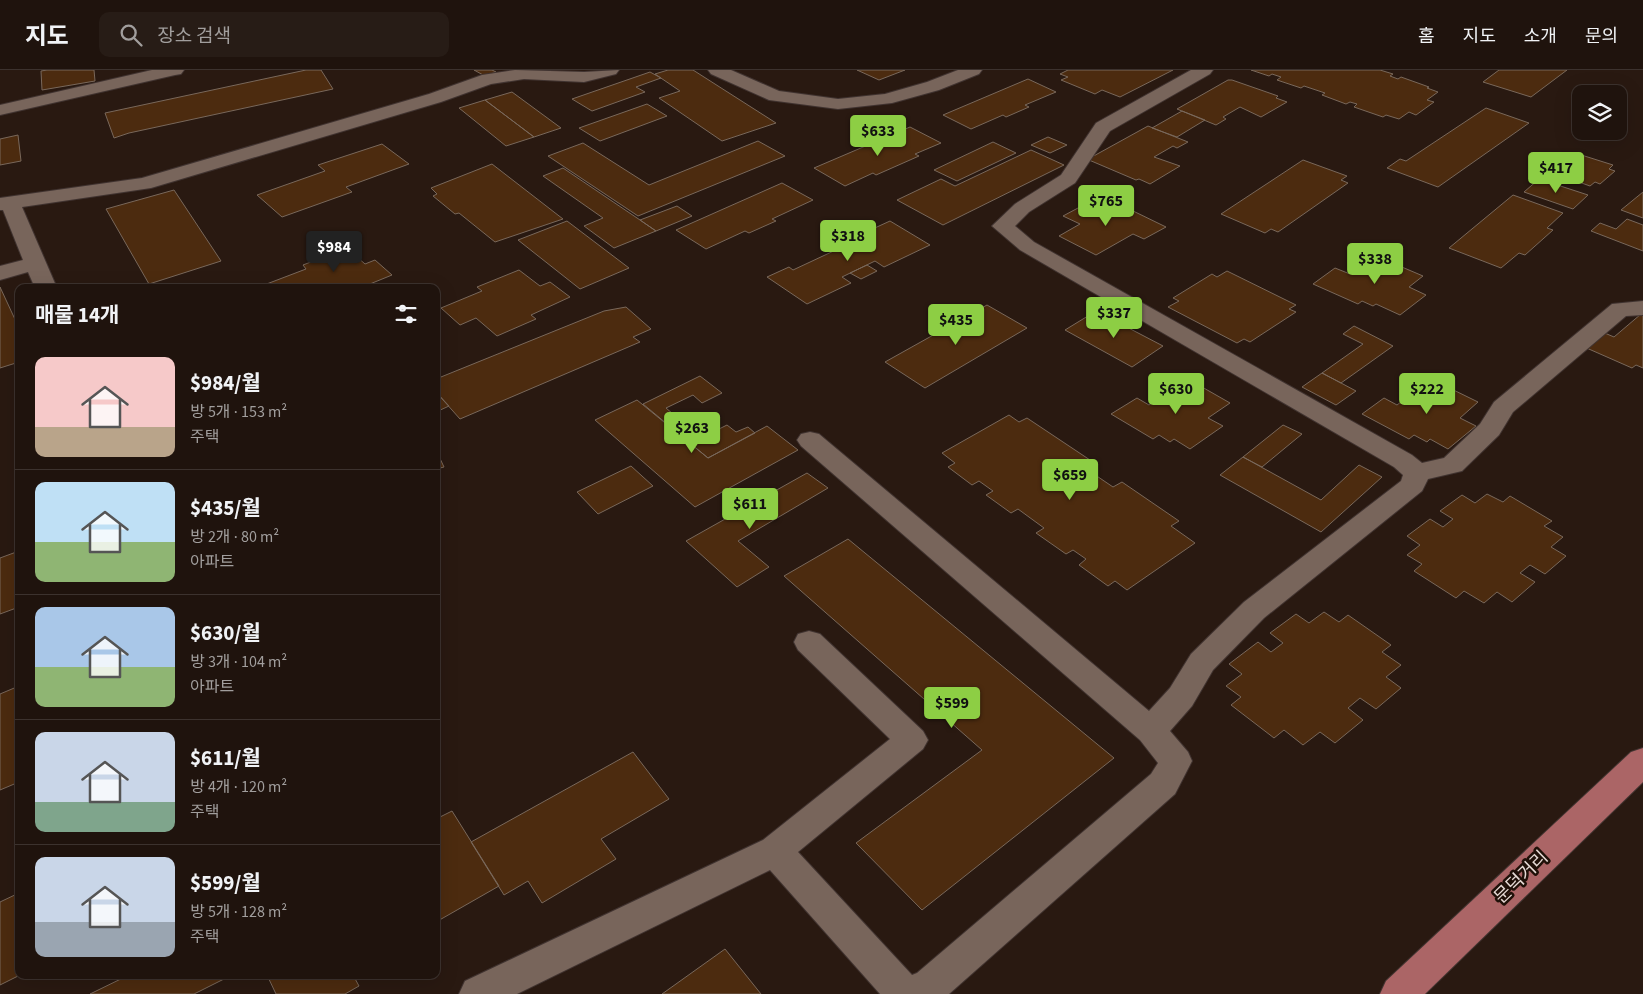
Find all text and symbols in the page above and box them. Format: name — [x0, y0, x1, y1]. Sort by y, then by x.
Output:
search box — [99, 12, 449, 57]
text: 지도 — [25, 19, 69, 54]
icon: search — [117, 21, 145, 49]
text: 장소 검색 — [157, 23, 231, 50]
text: 홈 — [1418, 24, 1435, 49]
text: 지도 — [1463, 24, 1496, 49]
text: 소개 — [1524, 24, 1557, 49]
text: 문의 — [1585, 24, 1618, 49]
map controls — [1572, 85, 1627, 140]
button: layers — [1572, 85, 1627, 140]
pin: $633 — [848, 114, 908, 157]
text: $633 — [861, 120, 895, 142]
pin: $417 — [1526, 152, 1586, 194]
text: $417 — [1539, 157, 1573, 179]
pin: $765 — [1076, 184, 1136, 227]
text: $765 — [1089, 190, 1123, 212]
pin: $318 — [818, 220, 878, 262]
text: $318 — [831, 225, 865, 247]
pin: $984 — [304, 230, 364, 273]
text: $984 — [317, 236, 351, 258]
pin: $338 — [1345, 242, 1405, 285]
text: $338 — [1358, 248, 1392, 270]
pin: $337 — [1084, 296, 1144, 339]
text: 매물 14개 — [35, 300, 119, 330]
icon: filters — [392, 300, 420, 328]
text: $337 — [1097, 302, 1131, 324]
pin: $435 — [926, 304, 986, 346]
text: $435 — [939, 309, 973, 331]
text: $984/월 — [190, 368, 261, 398]
pin: $630 — [1146, 372, 1206, 415]
pin: $222 — [1397, 372, 1457, 415]
icon: home — [75, 377, 135, 437]
text: $630 — [1159, 378, 1193, 400]
text: $222 — [1410, 378, 1444, 400]
text: 방 5개 · 153 m² — [190, 401, 287, 423]
pin: $263 — [662, 412, 722, 454]
text: $263 — [675, 417, 709, 439]
text: 주택 — [190, 426, 219, 448]
pin: $659 — [1040, 458, 1100, 501]
text: $659 — [1053, 464, 1087, 486]
pin: $611 — [720, 488, 780, 530]
text: $435/월 — [190, 493, 261, 523]
text: $611 — [733, 493, 767, 515]
icon: home — [75, 502, 135, 562]
text: 방 2개 · 80 m² — [190, 526, 279, 548]
text: 아파트 — [190, 551, 234, 573]
text: $630/월 — [190, 618, 261, 648]
icon: home — [75, 627, 135, 687]
text: 방 3개 · 104 m² — [190, 651, 287, 673]
text: 아파트 — [190, 676, 234, 698]
pin: $599 — [922, 686, 982, 729]
text: $599 — [935, 692, 969, 714]
text: $611/월 — [190, 743, 261, 773]
icon: home — [75, 752, 135, 812]
text: 방 4개 · 120 m² — [190, 776, 287, 798]
text: 주택 — [190, 801, 219, 823]
street label: 문덕거리 — [1489, 845, 1554, 909]
text: $599/월 — [190, 868, 261, 898]
icon: home — [75, 877, 135, 937]
text: 방 5개 · 128 m² — [190, 901, 287, 923]
text: 주택 — [190, 926, 219, 948]

